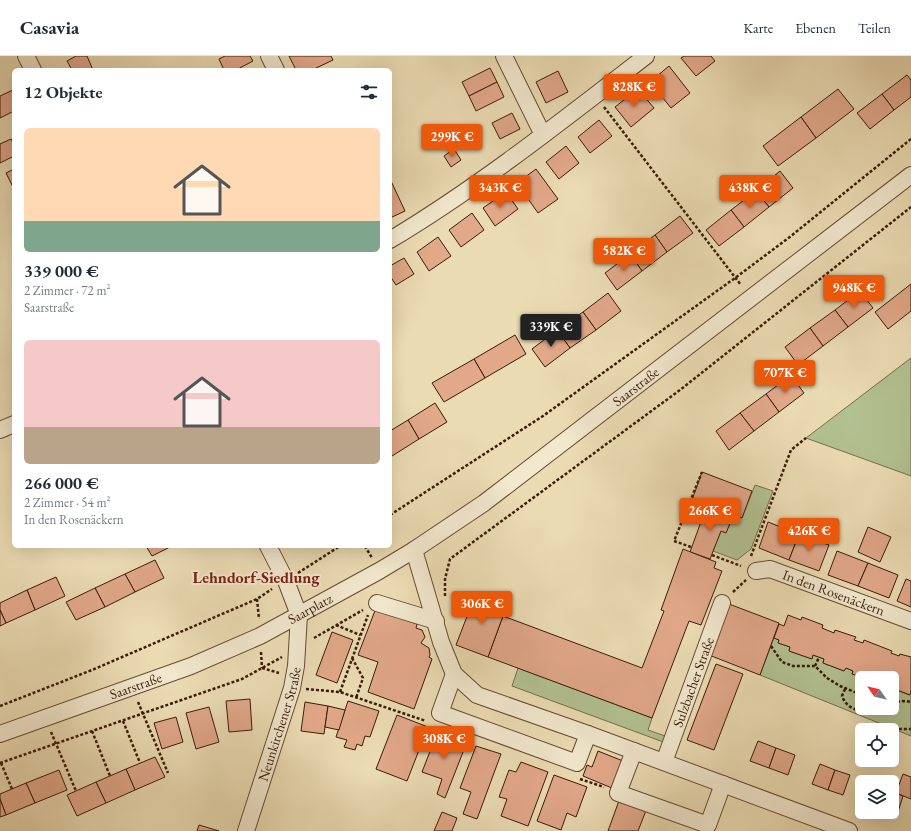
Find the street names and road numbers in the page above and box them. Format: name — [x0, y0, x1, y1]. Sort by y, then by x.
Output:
street label: Saarstraße — [609, 363, 663, 410]
street label: In den Rosenäckern — [780, 565, 888, 620]
street label: Saarplatz — [285, 589, 336, 628]
street label: Sulzbacher Straße — [668, 634, 718, 730]
street label: Neunkirchener Straße — [254, 665, 305, 784]
street label: Saarstraße — [107, 668, 165, 703]

